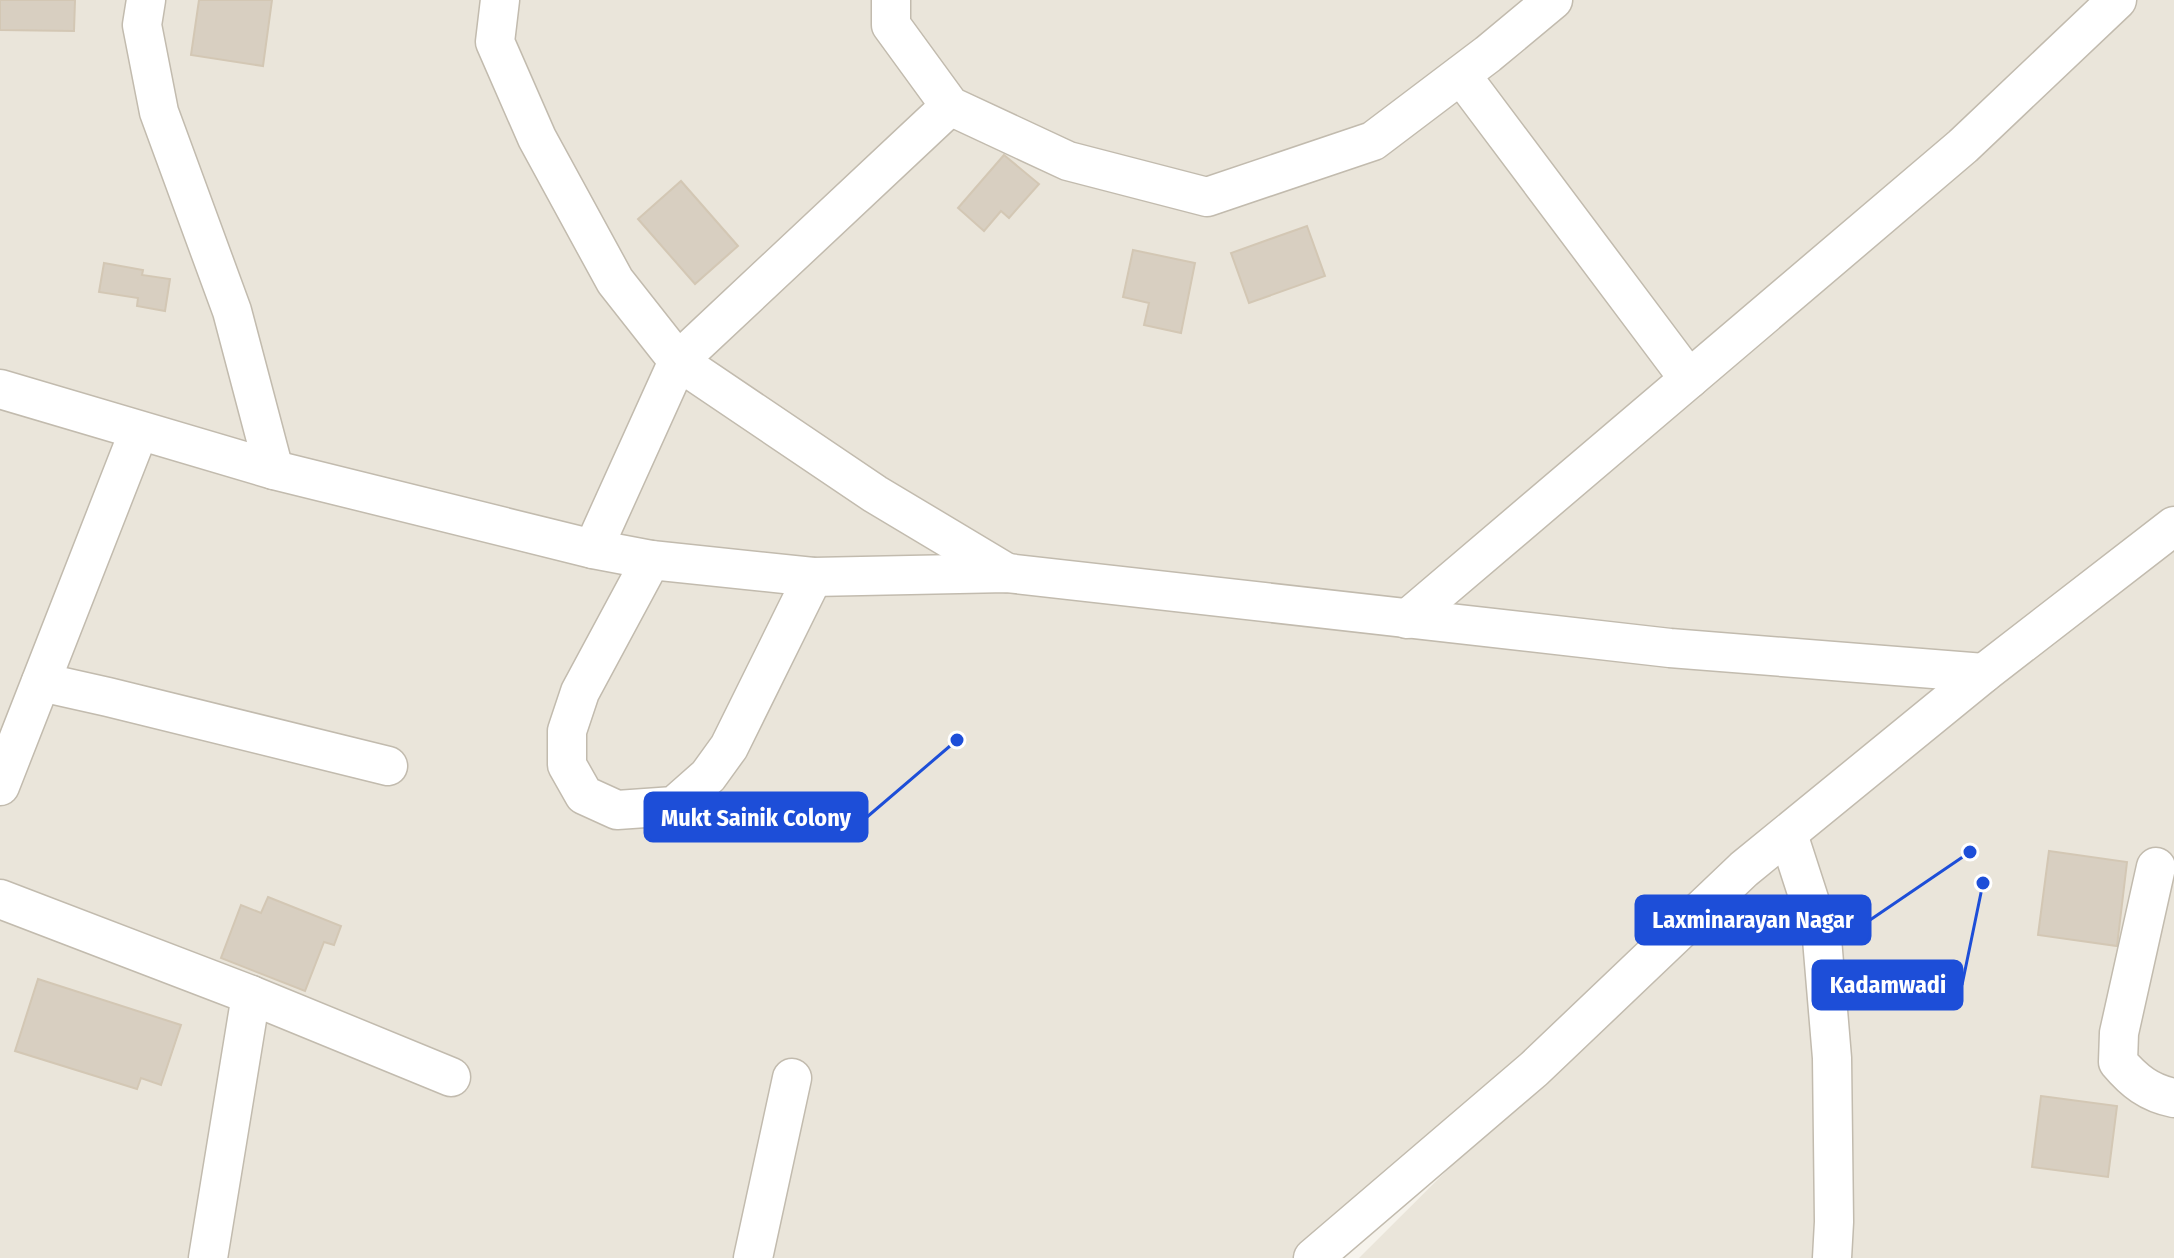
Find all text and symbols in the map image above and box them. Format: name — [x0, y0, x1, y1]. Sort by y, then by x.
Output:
callout: Mukt Sainik Colony — [645, 793, 867, 841]
text: Mukt Sainik Colony — [661, 804, 852, 832]
callout: Laxminarayan Nagar — [1636, 896, 1870, 944]
text: Laxminarayan Nagar — [1652, 906, 1854, 934]
callout: Kadamwadi — [1813, 961, 1962, 1009]
text: Kadamwadi — [1830, 971, 1946, 999]

